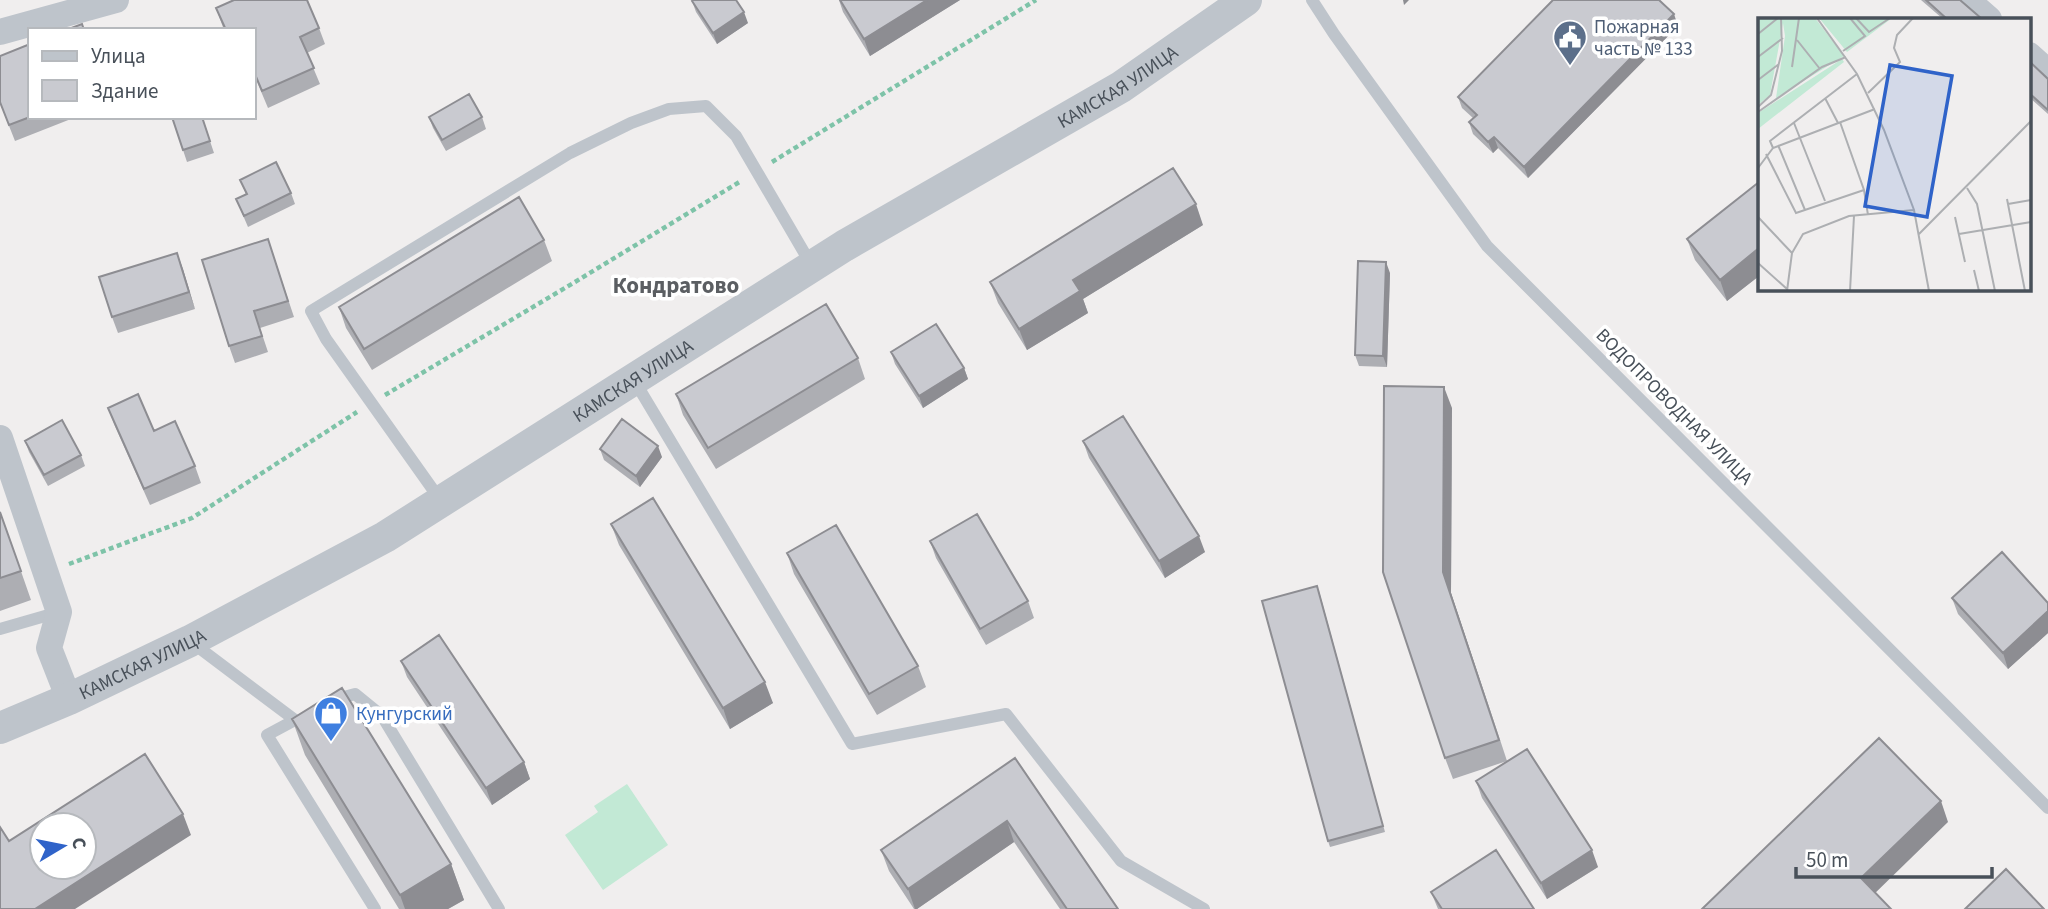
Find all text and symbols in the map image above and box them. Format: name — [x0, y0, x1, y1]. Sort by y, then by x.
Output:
place label: Пожарная часть № 133 — [1594, 14, 1693, 63]
public building icon: Пожарная часть № 133 — [1551, 18, 1589, 67]
inset map — [1758, 18, 2030, 290]
legend — [28, 28, 256, 119]
street label: КАМСКАЯ УЛИЦА — [1053, 39, 1184, 136]
text: Улица — [91, 41, 146, 71]
text: Здание — [91, 76, 159, 106]
district label: Кондратово — [613, 269, 739, 302]
street label: ВОДОПРОВОДНАЯ УЛИЦА — [1589, 323, 1759, 492]
street label: КАМСКАЯ УЛИЦА — [568, 333, 699, 430]
street label: КАМСКАЯ УЛИЦА — [75, 623, 212, 707]
shop icon: Кунгурский — [312, 694, 350, 743]
place label: Кунгурский — [356, 701, 453, 728]
north arrow — [28, 811, 98, 881]
text: С — [64, 836, 93, 851]
scale bar — [1796, 836, 1992, 880]
text: 50 m — [1806, 845, 1848, 875]

